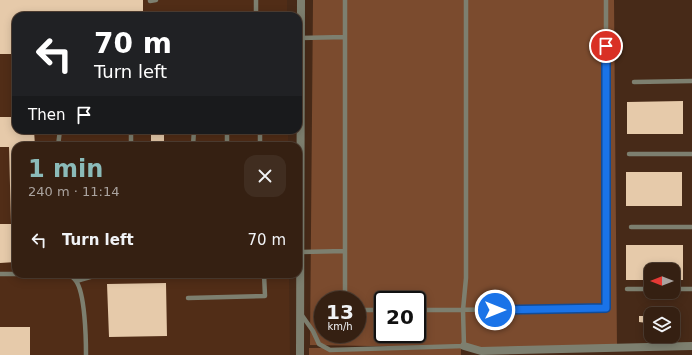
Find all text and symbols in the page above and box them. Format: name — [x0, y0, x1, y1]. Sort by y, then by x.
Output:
text: 70 m — [94, 27, 172, 60]
icon: left — [28, 28, 80, 80]
pin — [589, 29, 623, 63]
icon: arrive — [595, 35, 617, 57]
text: Turn left — [94, 61, 167, 82]
icon: arrive — [73, 104, 95, 126]
text: Then — [28, 106, 65, 124]
text: 1 min — [28, 155, 103, 183]
button: close — [244, 155, 286, 197]
text: 240 m · 11:14 — [28, 184, 119, 199]
icon: left — [28, 229, 50, 251]
text: Turn left — [62, 231, 134, 249]
text: 70 m — [248, 231, 286, 249]
north arrow — [644, 263, 680, 299]
map controls — [644, 263, 680, 343]
position arrow — [474, 289, 516, 331]
speed limit sign: 20 — [374, 291, 426, 343]
text: 13 — [326, 300, 354, 324]
button: layers — [644, 307, 680, 343]
text: km/h — [327, 321, 353, 332]

